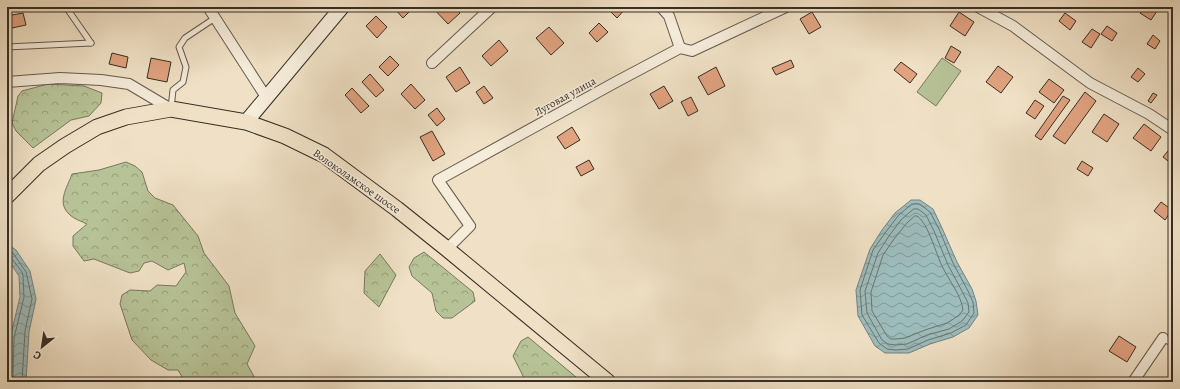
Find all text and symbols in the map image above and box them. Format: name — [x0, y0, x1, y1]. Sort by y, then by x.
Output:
street label: Луговая улица — [532, 73, 599, 119]
street label: Волоколамское шоссе — [310, 145, 404, 217]
north arrow — [22, 327, 62, 367]
text: С — [30, 347, 44, 363]

